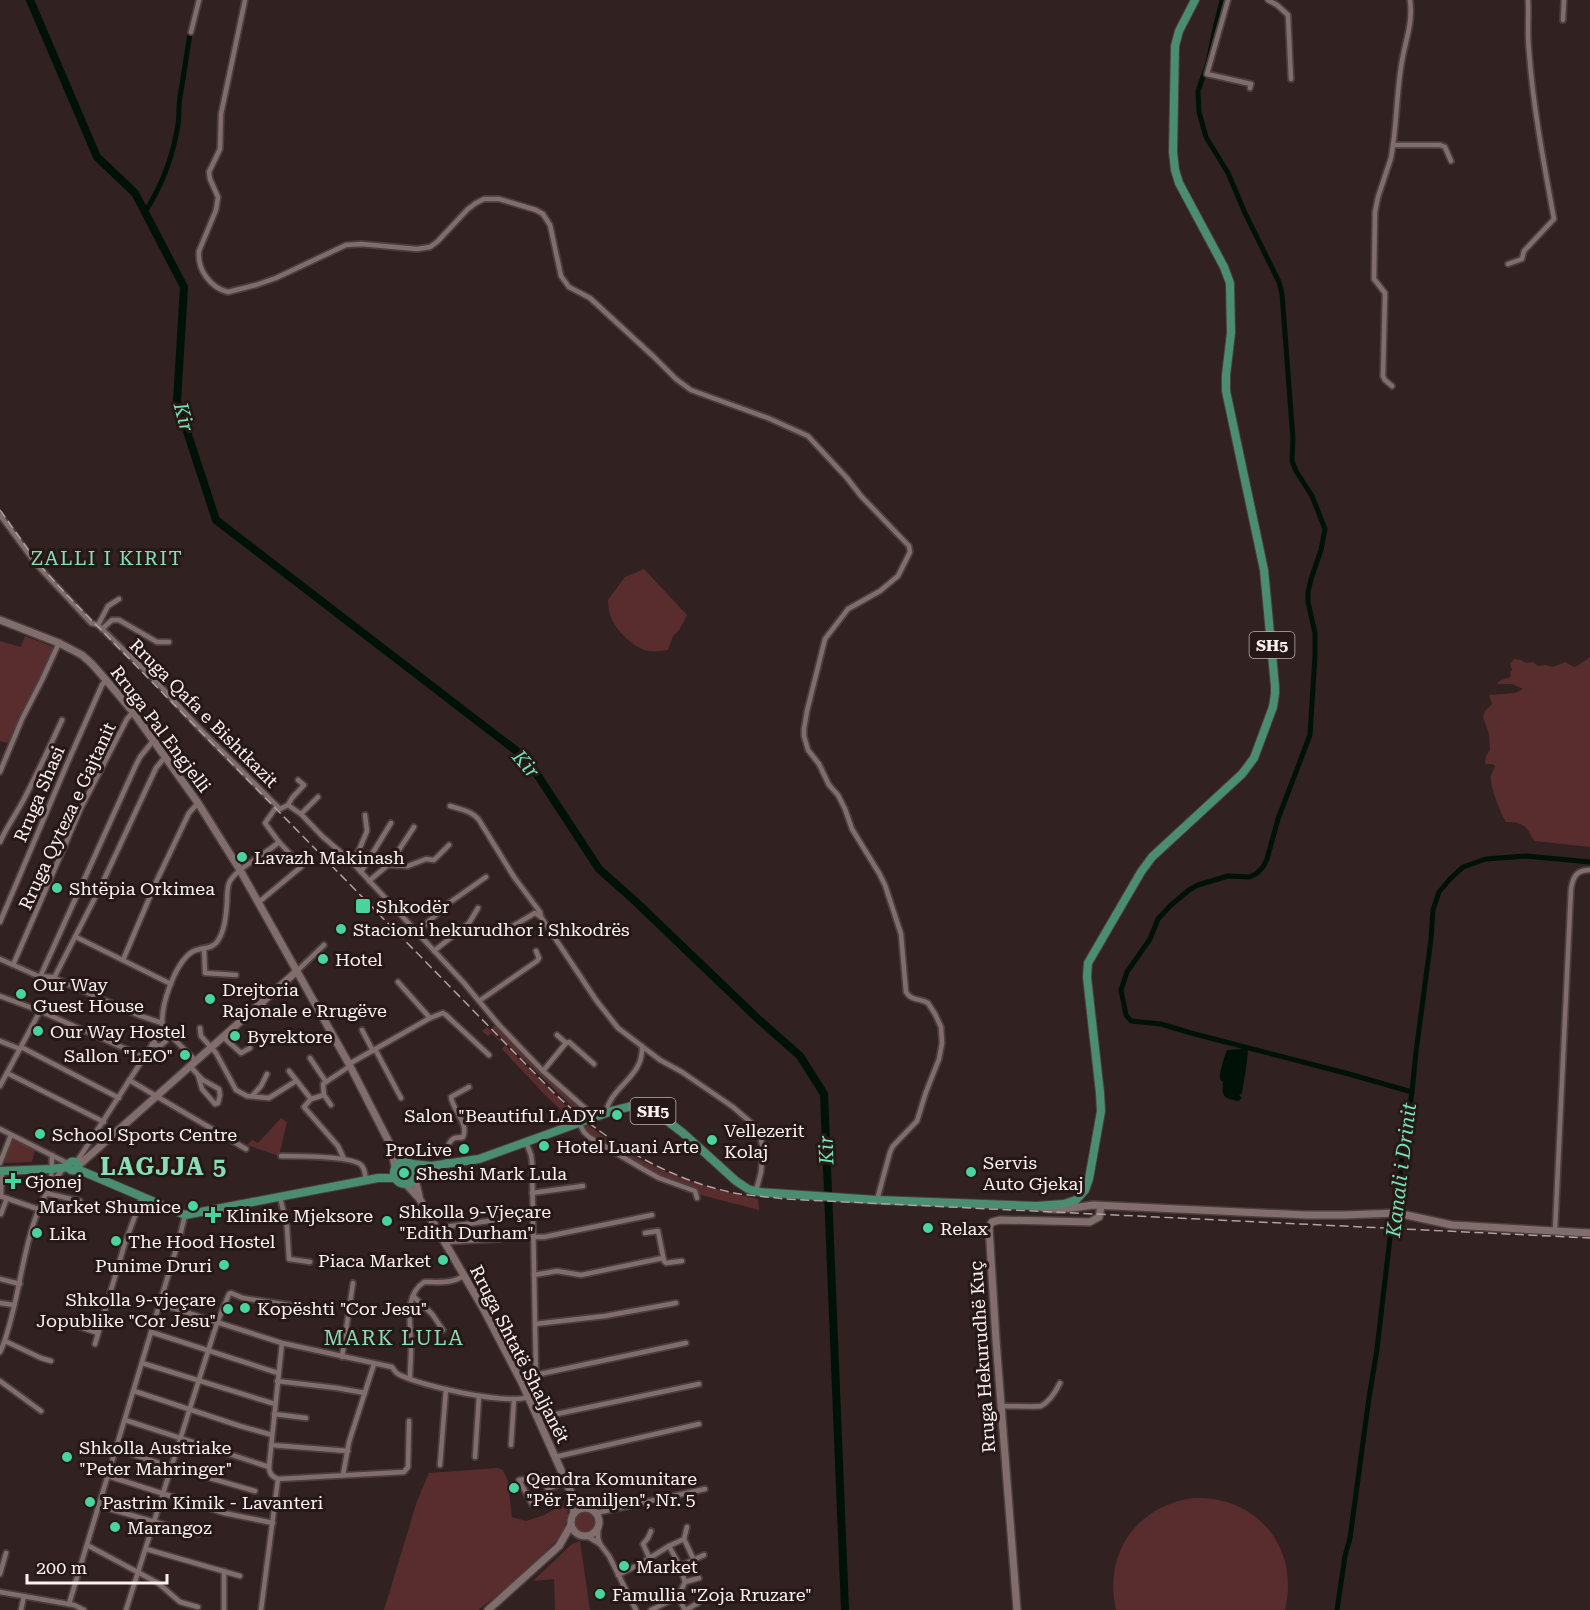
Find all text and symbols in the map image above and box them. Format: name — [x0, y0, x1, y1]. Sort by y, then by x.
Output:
water label: Kir — [168, 399, 200, 435]
district label: ZALLI I KIRIT — [31, 546, 183, 570]
road number: SH5 — [1250, 632, 1294, 658]
street label: Rruga Qafa e Bishtkazit — [125, 634, 283, 792]
street label: Rruga Pal Engjelli — [107, 662, 216, 797]
street label: Rruga Qyteza e Gajtanit — [14, 719, 120, 913]
street label: Rruga Shasi — [9, 743, 69, 845]
water label: Kir — [507, 744, 545, 783]
place label: Lavazh Makinash — [254, 847, 405, 868]
marker: Lavazh Makinash — [235, 850, 249, 864]
place label: Shtëpia Orkimea — [69, 878, 215, 899]
marker: Shtëpia Orkimea — [50, 881, 64, 895]
place label: Shkodër — [376, 896, 449, 917]
marker: Shkodër — [354, 897, 372, 915]
place label: Stacioni hekurudhor i Shkodrës — [353, 919, 630, 940]
marker: Stacioni hekurudhor i Shkodrës — [334, 922, 348, 936]
place label: Hotel — [335, 949, 383, 970]
marker: Hotel — [316, 952, 330, 966]
place label: Our Way Guest House — [33, 974, 144, 1016]
place label: Drejtoria Rajonale e Rrugëve — [222, 979, 387, 1021]
marker: Our Way Guest House — [14, 987, 28, 1001]
marker: Drejtoria Rajonale e Rrugëve — [203, 992, 217, 1006]
place label: Our Way Hostel — [50, 1021, 186, 1042]
marker: Our Way Hostel — [31, 1024, 45, 1038]
place label: Byrektore — [247, 1026, 333, 1047]
marker: Byrektore — [228, 1029, 242, 1043]
place label: Sallon "LEO" — [64, 1045, 173, 1066]
marker: Sallon "LEO" — [178, 1048, 192, 1062]
road number: SH5 — [630, 1098, 676, 1124]
water label: Kanali i Drinit — [1381, 1101, 1421, 1240]
place label: Salon "Beautiful LADY" — [404, 1105, 605, 1126]
marker: Salon "Beautiful LADY" — [610, 1108, 624, 1122]
place label: Vellezerit Kolaj — [724, 1120, 805, 1162]
place label: School Sports Centre — [52, 1124, 237, 1145]
marker: School Sports Centre — [33, 1127, 47, 1141]
marker: Vellezerit Kolaj — [705, 1133, 719, 1147]
water label: Kir — [813, 1134, 839, 1166]
place label: Hotel Luani Arte — [556, 1136, 699, 1157]
place label: ProLive — [385, 1139, 452, 1160]
marker: Hotel Luani Arte — [537, 1139, 551, 1153]
marker: ProLive — [457, 1142, 471, 1156]
place label: Servis Auto Gjekaj — [983, 1152, 1084, 1194]
district label: LAGJJA 5 — [100, 1153, 228, 1181]
place label: Sheshi Mark Lula — [416, 1163, 567, 1184]
marker: Servis Auto Gjekaj — [964, 1165, 978, 1179]
marker: Sheshi Mark Lula — [397, 1166, 411, 1180]
place label: Gjonej — [25, 1171, 82, 1192]
marker: Gjonej — [6, 1174, 20, 1188]
place label: Market Shumice — [39, 1196, 181, 1217]
marker: Market Shumice — [186, 1199, 200, 1213]
place label: Shkolla 9-Vjeçare "Edith Durham" — [399, 1201, 551, 1243]
place label: Klinike Mjeksore — [226, 1205, 373, 1226]
marker: Klinike Mjeksore — [204, 1206, 222, 1224]
marker: Shkolla 9-Vjeçare "Edith Durham" — [380, 1214, 394, 1228]
place label: Relax — [940, 1218, 989, 1239]
marker: Relax — [921, 1221, 935, 1235]
place label: Lika — [49, 1223, 87, 1244]
marker: Lika — [30, 1226, 44, 1240]
place label: The Hood Hostel — [128, 1231, 276, 1252]
marker: The Hood Hostel — [109, 1234, 123, 1248]
place label: Piaca Market — [318, 1250, 431, 1271]
marker: Piaca Market — [436, 1253, 450, 1267]
place label: Punime Druri — [95, 1255, 212, 1276]
marker: Punime Druri — [217, 1258, 231, 1272]
street label: Rruga Hekurudhë Kuç — [965, 1260, 999, 1454]
street label: Rruga Shtatë Shaljanët — [466, 1262, 574, 1447]
place label: Shkolla 9-vjeçare Jopublike "Cor Jesu" — [36, 1289, 216, 1331]
place label: Kopështi "Cor Jesu" — [257, 1298, 427, 1319]
marker: Kopështi "Cor Jesu" — [238, 1301, 252, 1315]
marker: Shkolla 9-vjeçare Jopublike "Cor Jesu" — [221, 1302, 235, 1316]
district label: MARK LULA — [324, 1326, 464, 1350]
place label: Shkolla Austriake "Peter Mahringer" — [79, 1437, 232, 1479]
marker: Shkolla Austriake "Peter Mahringer" — [60, 1450, 74, 1464]
place label: Qendra Komunitare "Për Familjen", Nr. 5 — [526, 1468, 697, 1510]
marker: Qendra Komunitare "Për Familjen", Nr. 5 — [507, 1481, 521, 1495]
place label: Pastrim Kimik - Lavanteri — [102, 1492, 324, 1513]
marker: Pastrim Kimik - Lavanteri — [83, 1495, 97, 1509]
place label: Marangoz — [127, 1517, 212, 1538]
marker: Marangoz — [108, 1520, 122, 1534]
scale bar — [27, 1547, 166, 1585]
place label: Market — [636, 1556, 698, 1577]
text: 200 m — [36, 1557, 87, 1578]
marker: Market — [617, 1559, 631, 1573]
place label: Famullia "Zoja Rruzare" — [612, 1584, 812, 1605]
marker: Famullia "Zoja Rruzare" — [593, 1587, 607, 1601]

